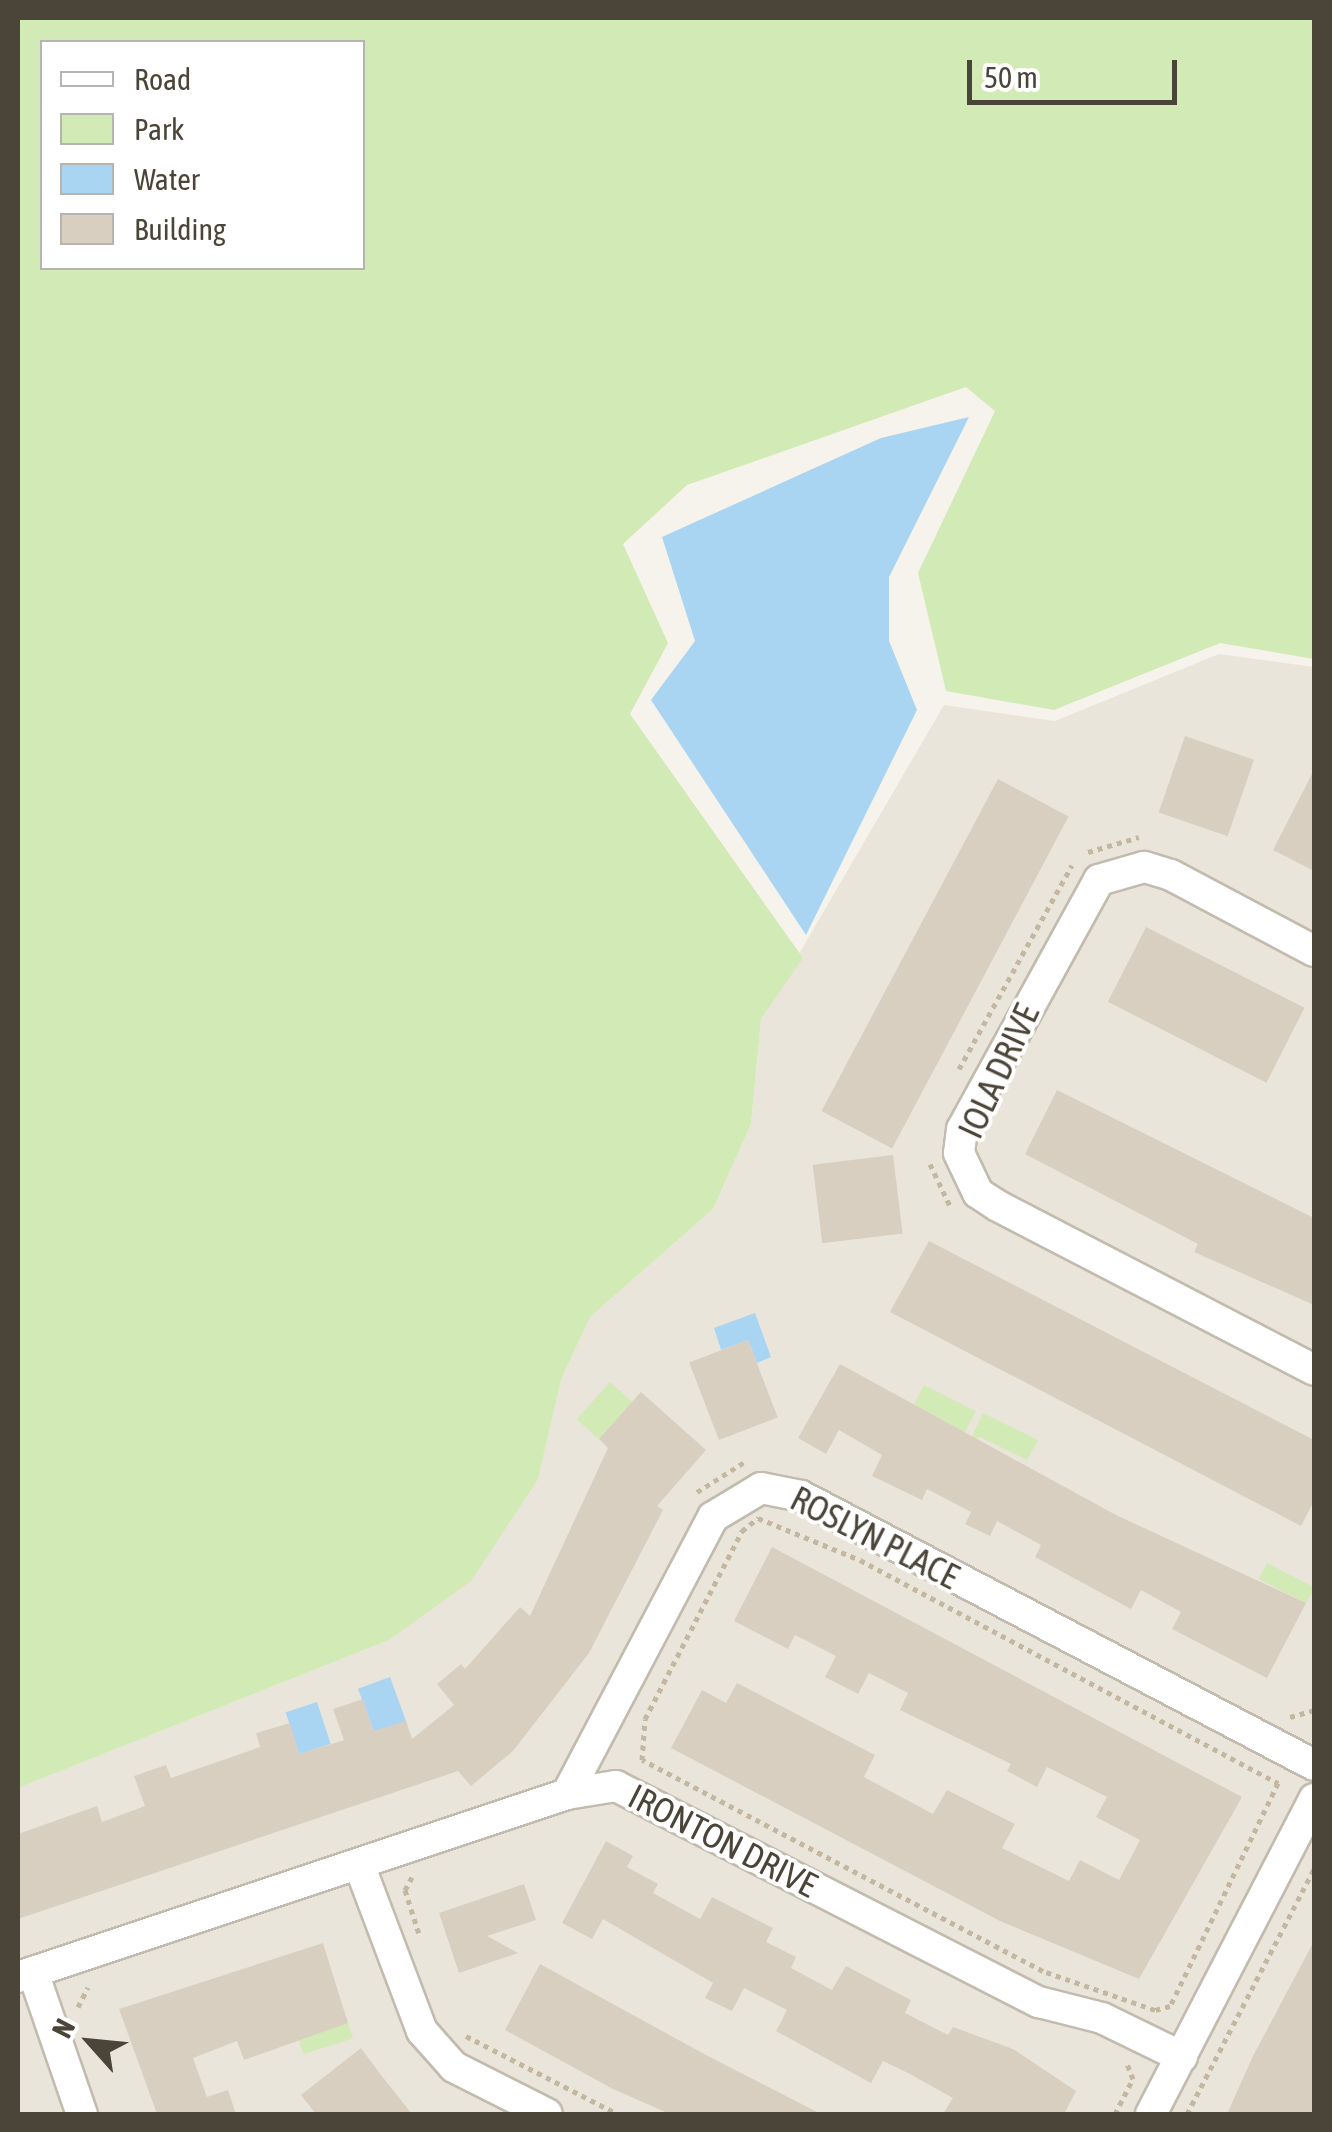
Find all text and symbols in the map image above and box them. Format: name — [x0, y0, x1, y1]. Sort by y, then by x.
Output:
legend — [40, 40, 365, 270]
scale bar — [972, 40, 1182, 102]
text: 50 m — [984, 60, 1038, 94]
text: Road — [134, 62, 191, 96]
text: Park — [134, 112, 184, 146]
text: Water — [134, 162, 200, 196]
text: Building — [134, 212, 226, 246]
street label: IOLA DRIVE — [949, 997, 1047, 1145]
street label: ROSLYN PLACE — [784, 1477, 966, 1597]
street label: IRONTON DRIVE — [622, 1775, 824, 1905]
north arrow — [40, 1992, 140, 2092]
text: N — [45, 2014, 81, 2043]

